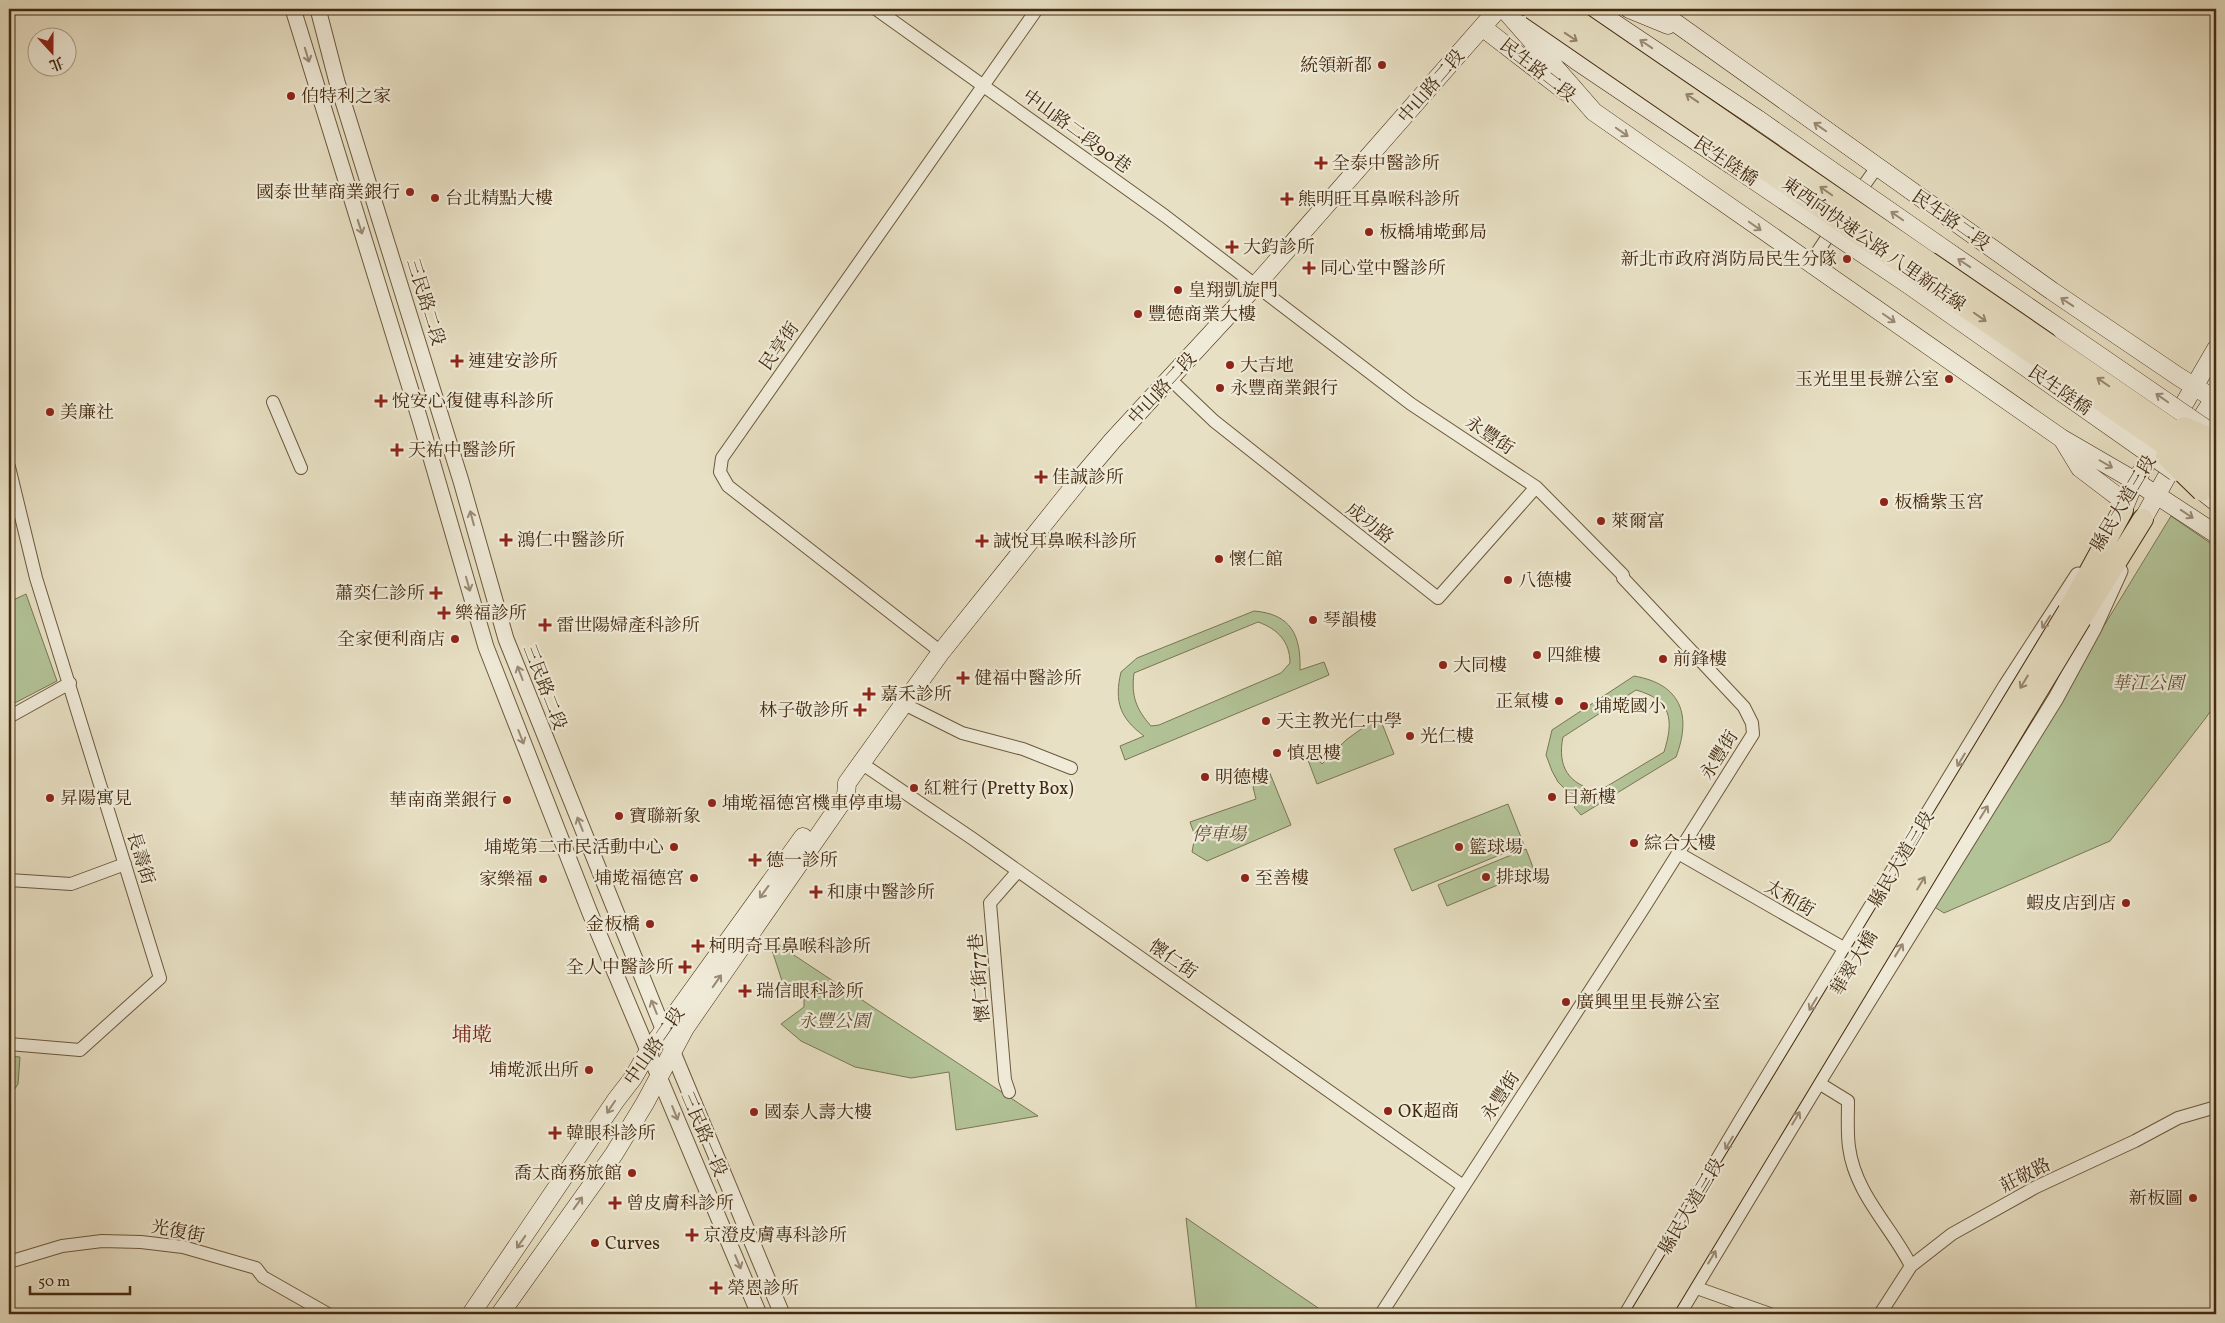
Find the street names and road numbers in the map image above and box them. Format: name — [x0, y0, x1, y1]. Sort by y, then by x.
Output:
street label: 民生路二段 — [1494, 34, 1580, 109]
street label: 中山路二段 — [1393, 45, 1471, 129]
street label: 中山路二段90巷 — [1017, 84, 1135, 180]
street label: 民生陸橋 — [1688, 132, 1762, 193]
street label: 東西向快速公路 八里新店線 — [1776, 172, 1970, 318]
street label: 民生路二段 — [1906, 185, 1994, 257]
street label: 三民路二段 — [399, 256, 450, 349]
street label: 民享街 — [755, 318, 806, 376]
street label: 中山路二段 — [1123, 348, 1203, 430]
street label: 民生陸橋 — [2022, 360, 2096, 422]
street label: 永豐街 — [1460, 411, 1519, 462]
street label: 縣民大道三段 — [2086, 451, 2163, 556]
street label: 成功路 — [1340, 498, 1398, 551]
street label: 三民路二段 — [516, 641, 571, 734]
street label: 永豐街 — [1695, 726, 1745, 785]
street label: 縣民大道三段 — [1864, 807, 1941, 912]
street label: 長壽街 — [120, 829, 159, 888]
street label: 太和街 — [1760, 875, 1819, 924]
street label: 華翠大橋 — [1826, 926, 1885, 1001]
street label: 懷仁街77巷 — [964, 932, 997, 1024]
street label: 懷仁街 — [1143, 935, 1201, 986]
street label: 中山路二段 — [619, 1003, 691, 1091]
street label: 永豐街 — [1476, 1067, 1526, 1126]
street label: 三民路一段 — [674, 1088, 732, 1181]
street label: 莊敬路 — [1996, 1153, 2055, 1200]
street label: 縣民大道三段 — [1654, 1154, 1731, 1259]
street label: 光復街 — [149, 1215, 207, 1250]

